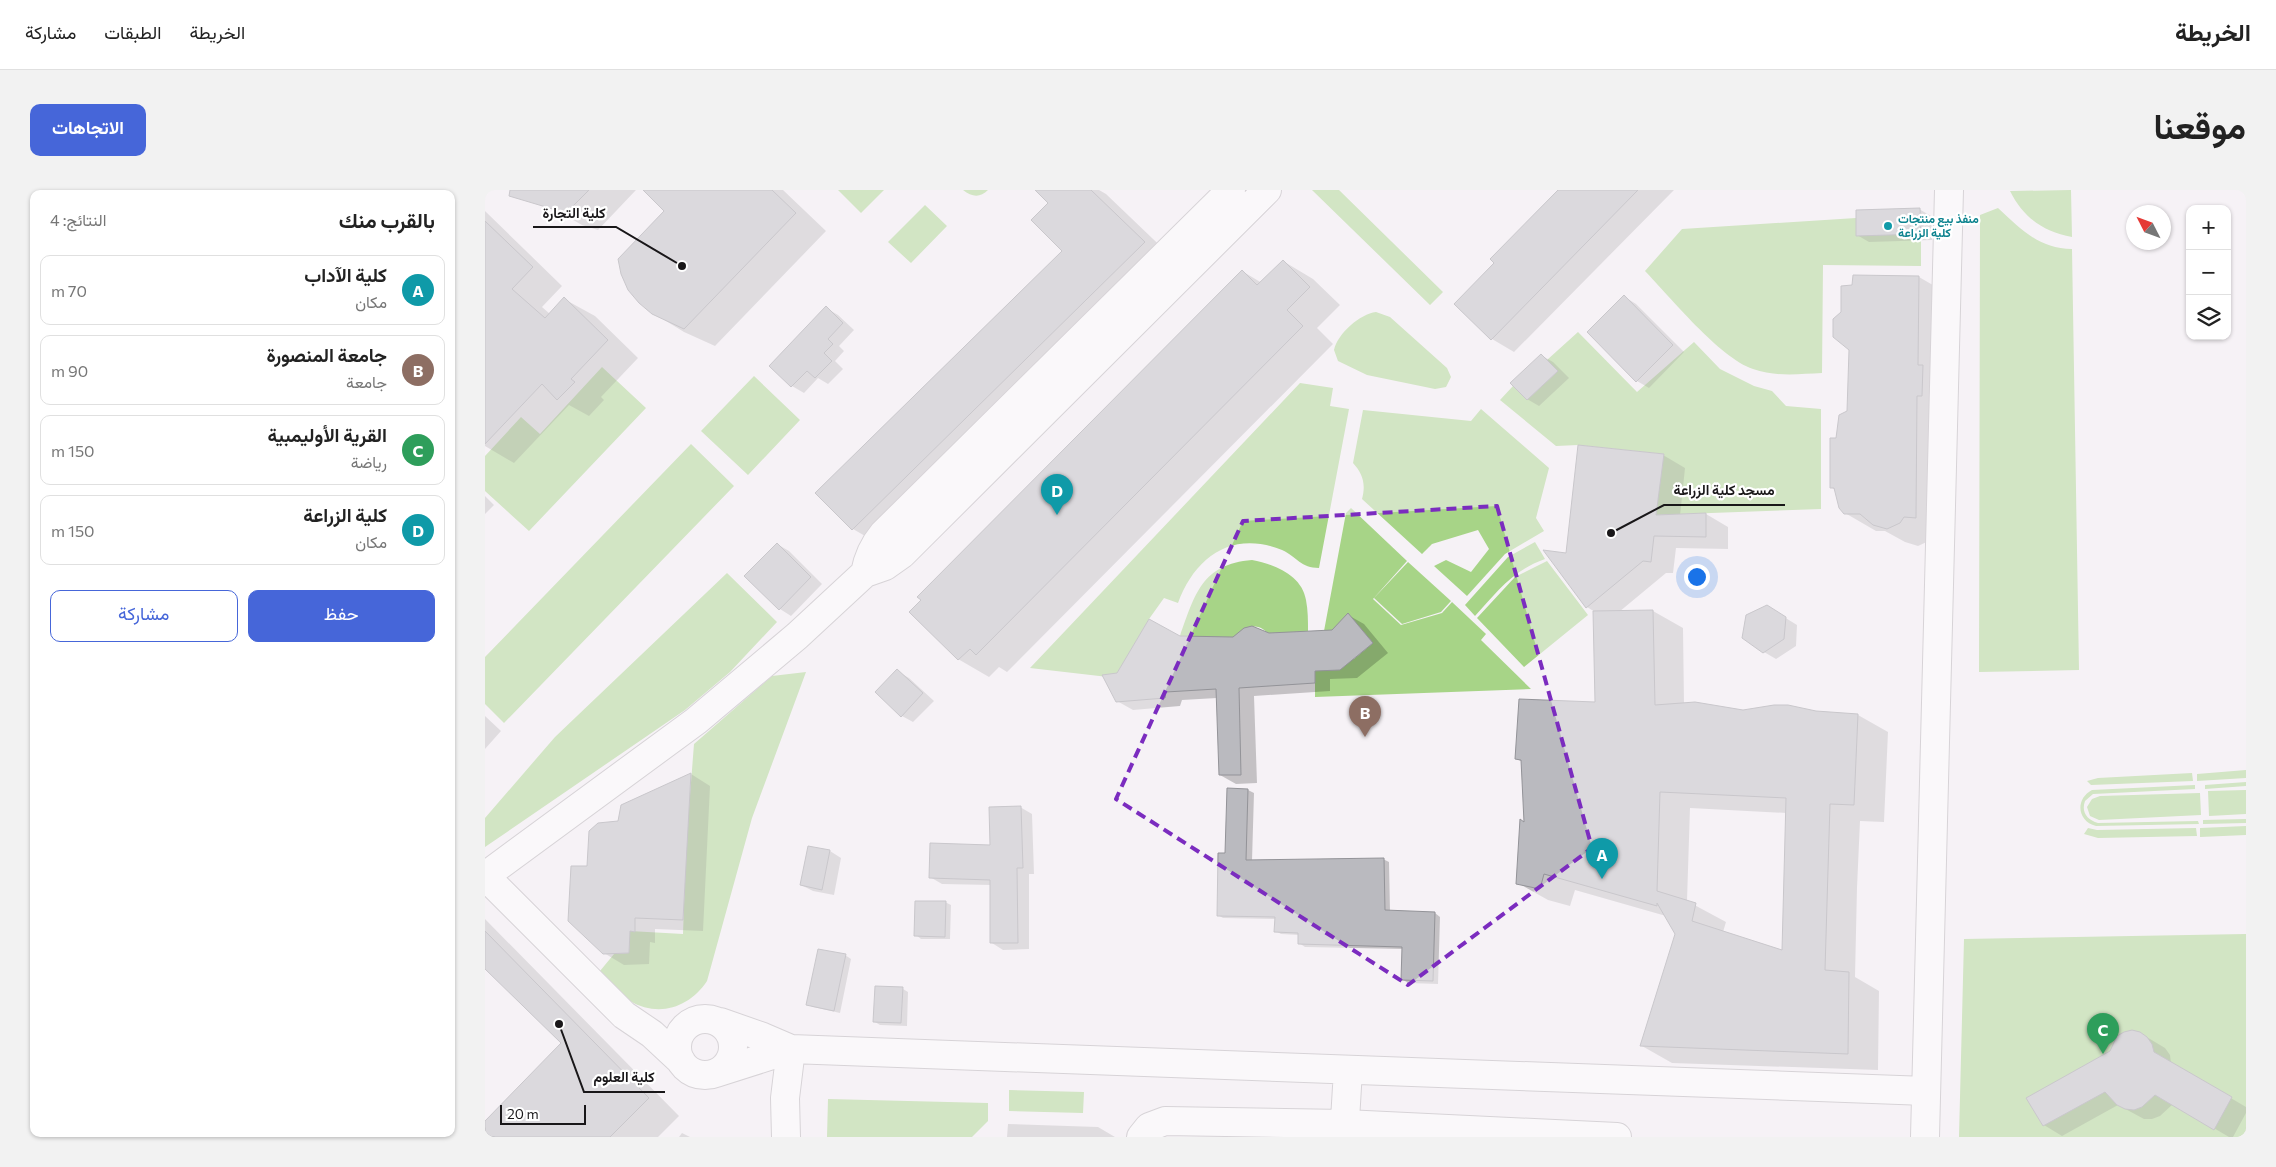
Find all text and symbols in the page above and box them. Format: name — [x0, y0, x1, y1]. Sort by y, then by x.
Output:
text: الخريطة — [2175, 17, 2251, 46]
text: مشاركة — [25, 21, 76, 43]
text: الطبقات — [104, 21, 161, 43]
text: الخريطة — [189, 21, 245, 43]
text: موقعنا — [2153, 103, 2246, 146]
button: الاتجاهات — [30, 104, 146, 156]
callout: كلية التجارة — [533, 198, 616, 227]
text: كلية التجارة — [542, 204, 606, 222]
north arrow — [2126, 205, 2171, 250]
map controls — [2186, 205, 2231, 340]
button: + — [2186, 205, 2231, 250]
text: بالقرب منك — [339, 207, 435, 232]
text: النتائج: 4 — [50, 210, 106, 229]
place label: منفذ بيع منتجات كلية الزراعة — [1898, 211, 1979, 241]
marker: منفذ بيع منتجات كلية الزراعة — [1882, 220, 1894, 232]
button: − — [2186, 250, 2231, 295]
text: كلية الآداب — [304, 263, 387, 286]
text: 70 m — [51, 281, 87, 300]
text: A — [412, 281, 424, 300]
text: مكان — [355, 292, 387, 311]
button: layers — [2186, 295, 2231, 340]
text: جامعة المنصورة — [266, 343, 387, 366]
text: 90 m — [51, 361, 88, 380]
text: B — [413, 361, 423, 380]
text: جامعة — [346, 372, 387, 391]
text: القرية الأوليمبية — [267, 423, 387, 446]
text: 150 m — [51, 441, 95, 460]
text: C — [413, 441, 423, 460]
text: رياضة — [351, 452, 387, 471]
pin: D — [1041, 474, 1073, 515]
callout: مسجد كلية الزراعة — [1664, 476, 1785, 505]
text: مسجد كلية الزراعة — [1673, 481, 1775, 499]
text: كلية الزراعة — [303, 503, 387, 526]
text: 150 m — [51, 521, 95, 540]
text: D — [412, 521, 424, 540]
text: مكان — [355, 532, 387, 551]
your location — [1684, 564, 1710, 590]
button: مشاركة — [50, 590, 238, 642]
button: حفظ — [248, 590, 435, 642]
pin: B — [1349, 696, 1381, 737]
pin: A — [1586, 838, 1618, 879]
pin: C — [2087, 1013, 2119, 1054]
callout: كلية العلوم — [584, 1063, 665, 1092]
text: كلية العلوم — [593, 1068, 655, 1086]
scale bar — [500, 1102, 586, 1125]
text: 20 m — [507, 1105, 539, 1122]

